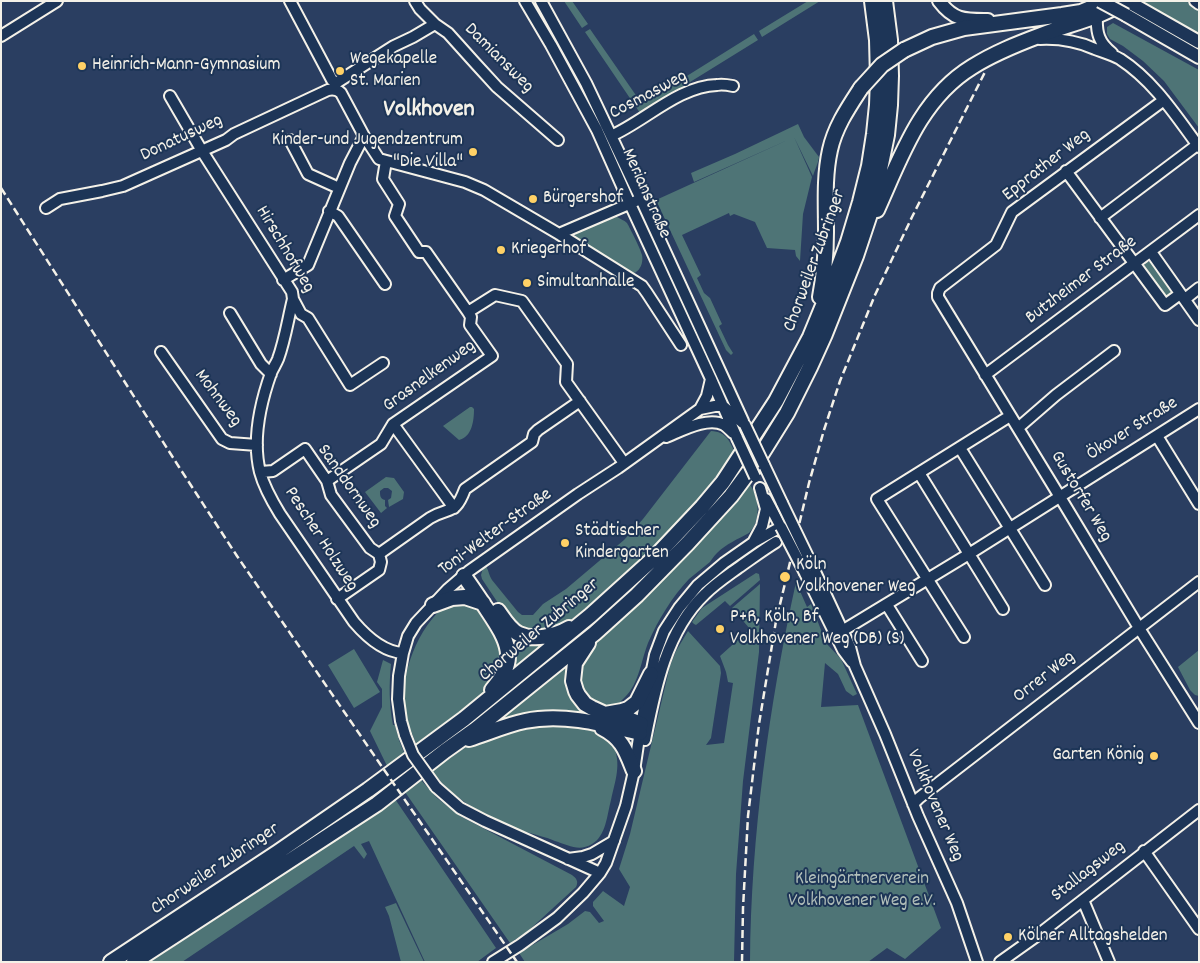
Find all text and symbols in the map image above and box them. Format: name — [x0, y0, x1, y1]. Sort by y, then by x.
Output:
street label: Damiansweg — [458, 19, 538, 99]
place label: Wegekapelle St. Marien — [350, 49, 437, 93]
place label: Heinrich-Mann-Gymnasium — [92, 55, 281, 77]
marker: Heinrich-Mann-Gymnasium — [76, 60, 88, 72]
marker: Wegekapelle St. Marien — [334, 65, 346, 77]
street label: Cosmasweg — [606, 66, 692, 126]
district label: Volkhoven — [383, 98, 475, 126]
street label: Donatusweg — [137, 110, 227, 168]
street label: Epprather Weg — [999, 125, 1095, 207]
place label: Kinder-und Jugendzentrum "Die Villa" — [272, 130, 463, 174]
street label: Merianstraße — [615, 145, 675, 243]
marker: Kinder-und Jugendzentrum "Die Villa" — [467, 146, 479, 158]
street label: Chorweiler Zubringer — [780, 187, 852, 335]
place label: Bürgershof — [543, 188, 623, 210]
marker: Bürgershof — [527, 193, 539, 205]
street label: Hirschhofweg — [249, 202, 319, 298]
street label: Butzheimer Straße — [1022, 232, 1142, 330]
place label: Kriegerhof — [511, 239, 586, 261]
marker: Kriegerhof — [495, 244, 507, 256]
place label: Simultanhalle — [537, 272, 634, 294]
marker: Simultanhalle — [521, 277, 533, 289]
street label: Grasnelkenweg — [379, 336, 481, 418]
street label: Mohnweg — [188, 366, 246, 432]
street label: Ökover Straße — [1083, 393, 1183, 467]
street label: Sanddornweg — [311, 441, 385, 533]
street label: Gustorfer Weg — [1044, 447, 1116, 547]
street label: Pescher Holzweg — [278, 484, 362, 596]
street label: Toni-Welter-Straße — [435, 484, 557, 582]
place label: Städtischer Kindergarten — [575, 521, 669, 565]
marker: Städtischer Kindergarten — [559, 537, 571, 549]
place label: Köln Volkhovener Weg — [796, 555, 915, 599]
marker: Köln Volkhovener Weg — [778, 570, 792, 584]
street label: Chorweiler Zubringer — [475, 574, 605, 688]
place label: P+R, Köln, Bf Volkhovener Weg (DB) (S) — [730, 607, 904, 651]
marker: P+R, Köln, Bf Volkhovener Weg (DB) (S) — [714, 623, 726, 635]
street label: Orrer Weg — [1009, 647, 1081, 709]
place label: Garten König — [1052, 745, 1144, 767]
street label: Volkhovener Weg — [900, 747, 968, 865]
marker: Garten König — [1148, 750, 1160, 762]
street label: Chorweiler Zubringer — [148, 819, 284, 921]
street label: Stallagsweg — [1048, 836, 1130, 908]
park label: Kleingärtnerverein Volkhovener Weg e.V. — [788, 869, 936, 913]
place label: Kölner Alltagshelden — [1018, 926, 1168, 948]
marker: Kölner Alltagshelden — [1002, 931, 1014, 943]

